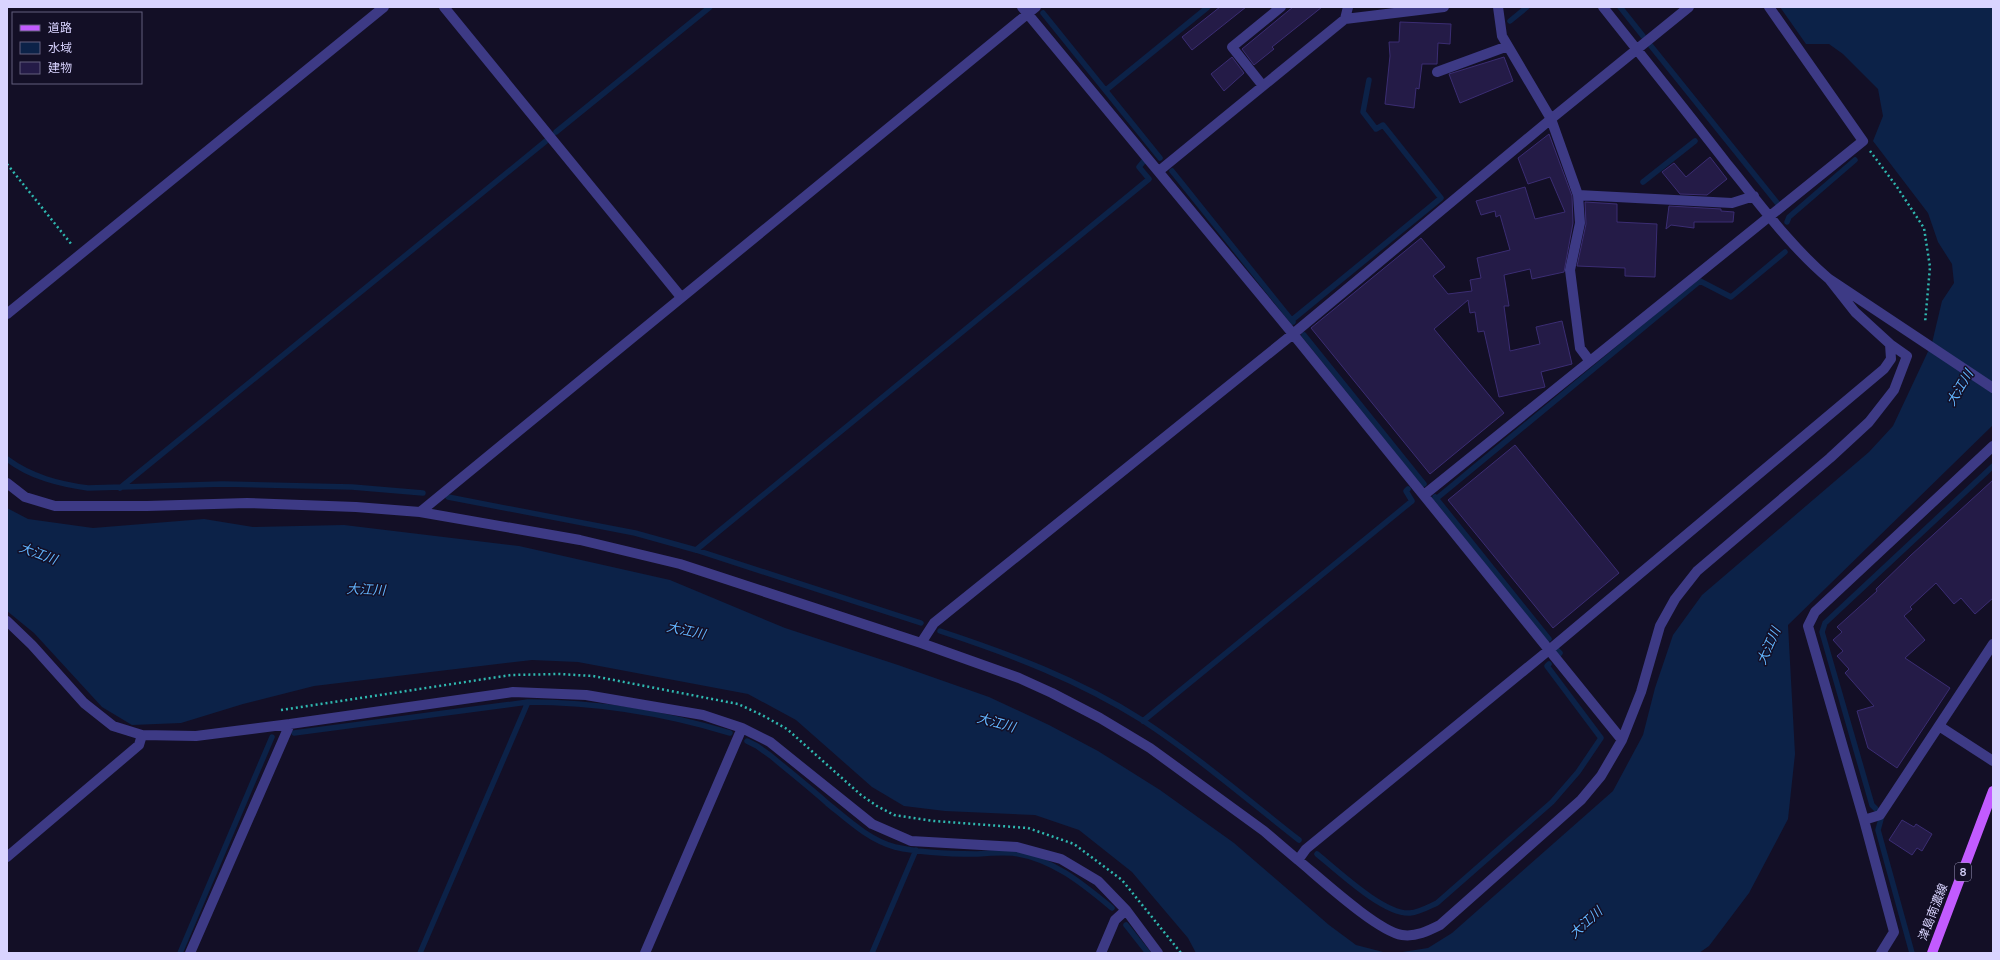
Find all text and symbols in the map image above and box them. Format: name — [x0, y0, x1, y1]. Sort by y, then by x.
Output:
legend — [12, 12, 142, 84]
text: 道路 — [48, 20, 72, 36]
text: 水域 — [48, 40, 72, 56]
text: 建物 — [48, 60, 72, 76]
water label: 大江川 — [1942, 365, 1979, 409]
water label: 大江川 — [17, 539, 61, 570]
water label: 大江川 — [346, 580, 388, 600]
water label: 大江川 — [665, 618, 709, 644]
water label: 大江川 — [1753, 623, 1786, 667]
water label: 大江川 — [975, 709, 1019, 737]
road number: 8 — [1955, 863, 1971, 881]
street label: 津島南濃線 — [1915, 881, 1951, 943]
water label: 大江川 — [1565, 902, 1608, 943]

